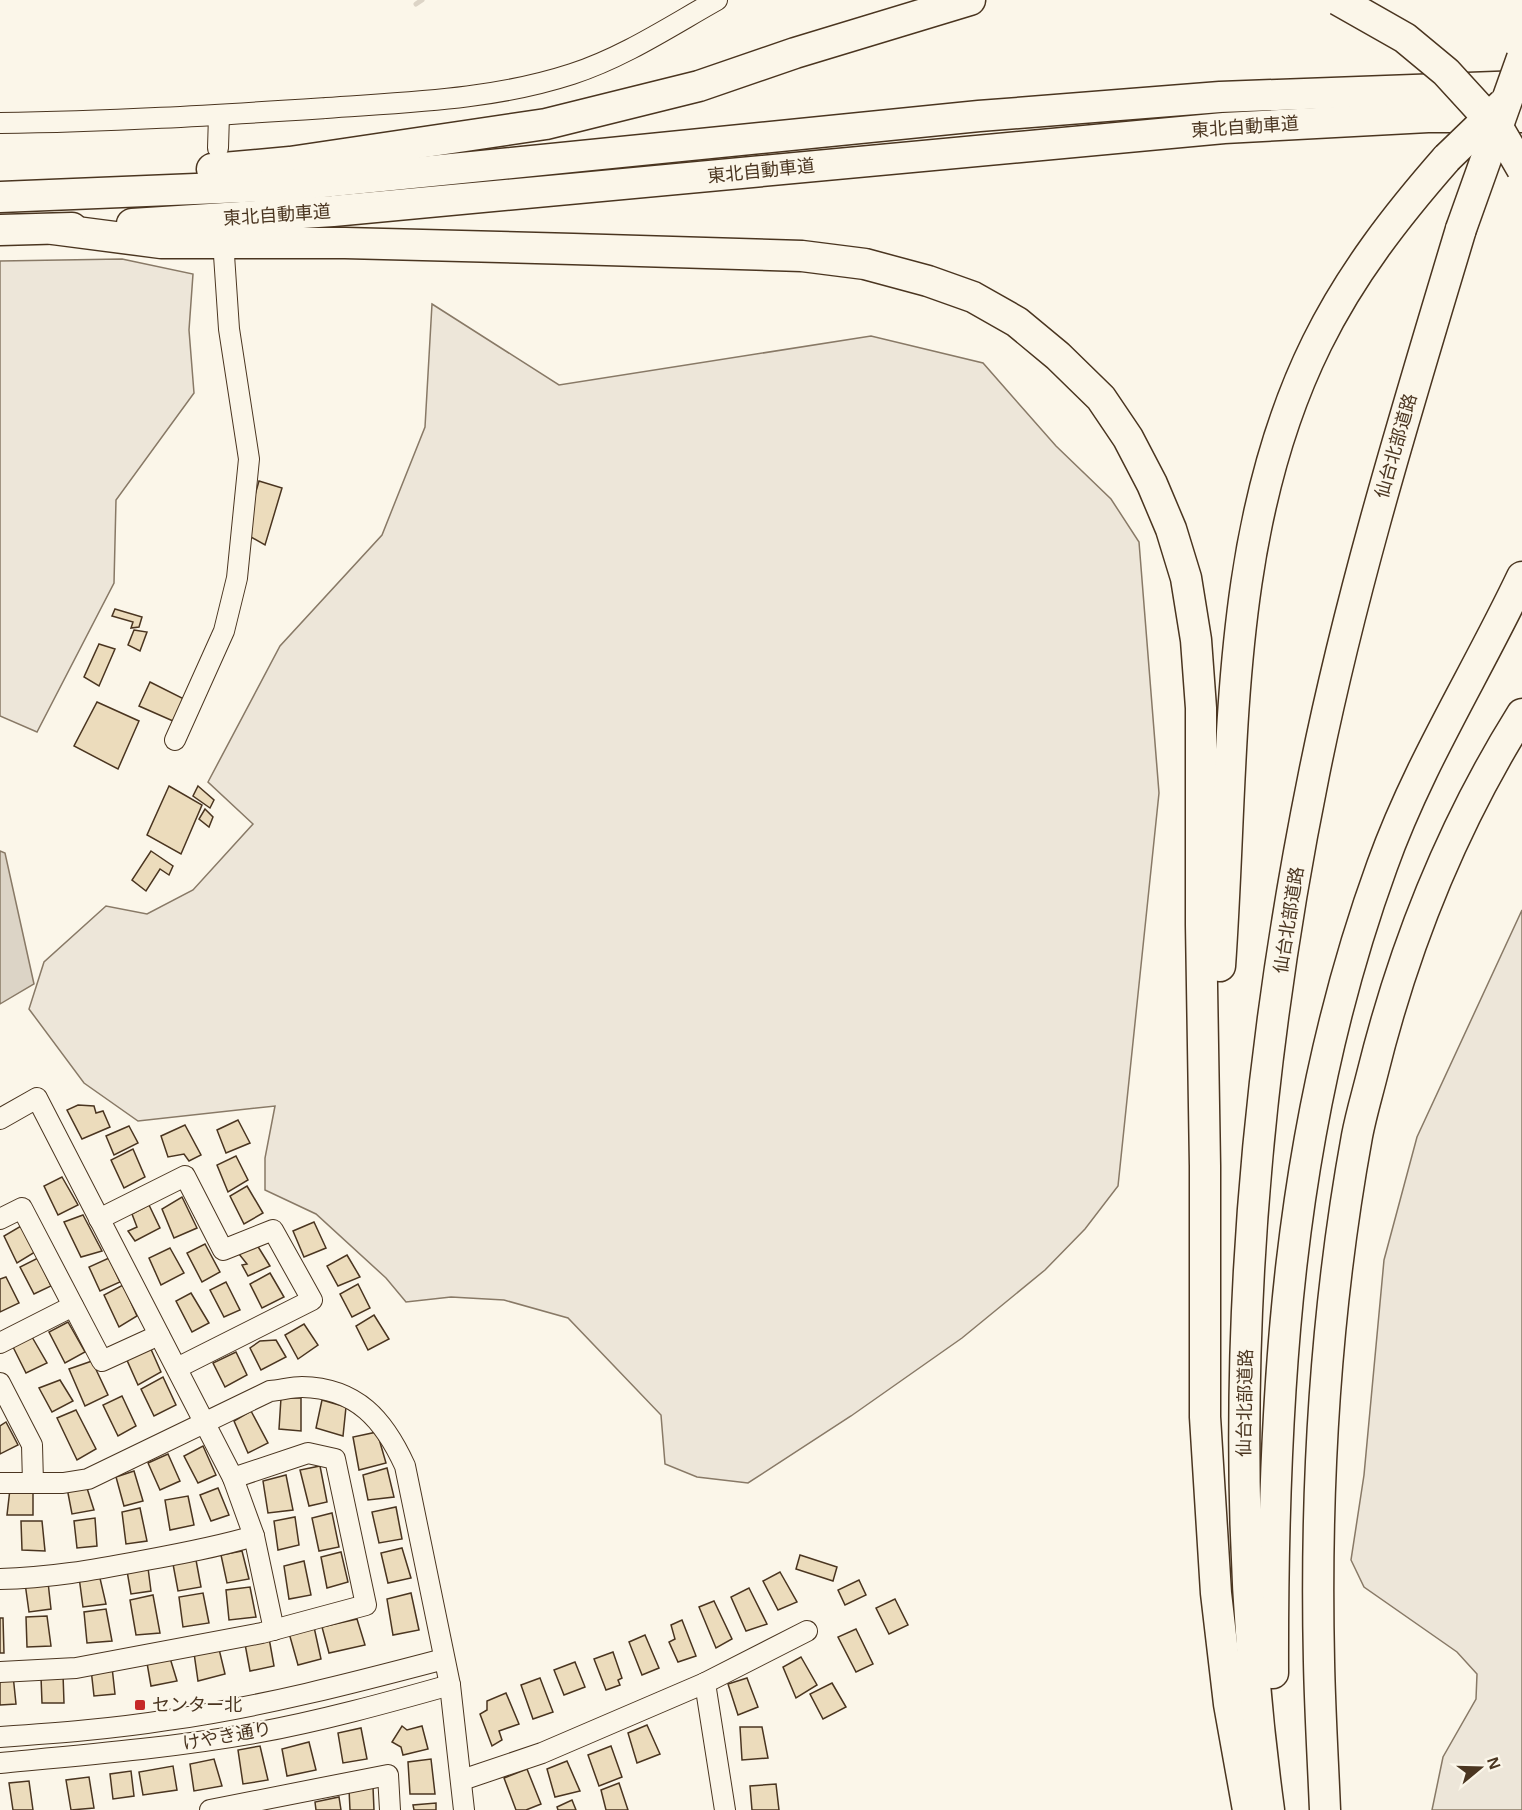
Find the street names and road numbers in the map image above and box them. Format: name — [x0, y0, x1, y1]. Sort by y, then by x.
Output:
street label: 東北自動車道 — [1190, 113, 1300, 141]
street label: 東北自動車道 — [706, 155, 816, 187]
street label: 東北自動車道 — [222, 201, 332, 229]
street label: 仙台北部道路 — [1372, 391, 1420, 501]
street label: 仙台北部道路 — [1271, 865, 1307, 975]
street label: 仙台北部道路 — [1234, 1349, 1256, 1457]
street label: けやき通り — [181, 1718, 273, 1754]

